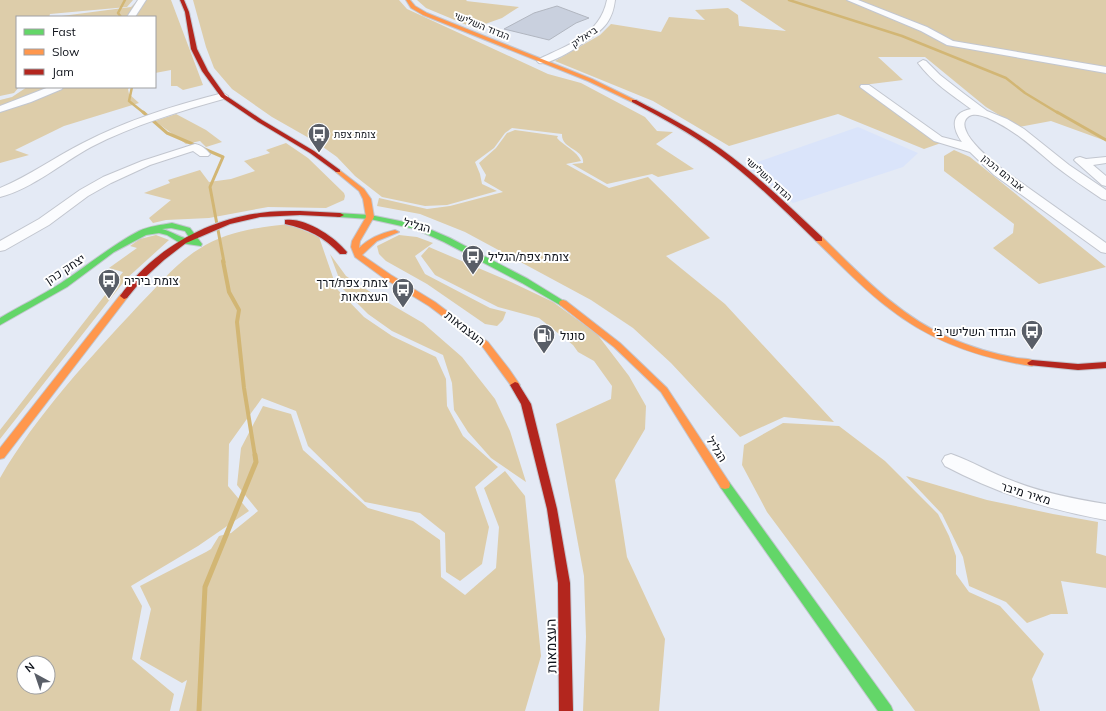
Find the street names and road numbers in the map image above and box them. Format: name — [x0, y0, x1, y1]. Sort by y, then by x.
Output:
street label: הגדוד השלישי — [452, 9, 512, 43]
street label: ביאליק — [568, 23, 600, 51]
street label: אברהם הכהן — [979, 152, 1027, 194]
street label: הגדוד השלישי — [743, 155, 795, 204]
street label: הגליל — [402, 214, 432, 236]
street label: יצחק כהן — [42, 250, 88, 288]
street label: העצמאות — [442, 308, 488, 348]
street label: הגליל — [703, 433, 731, 465]
street label: מאיר מיבר — [999, 478, 1053, 508]
street label: העצמאות — [542, 618, 560, 674]

